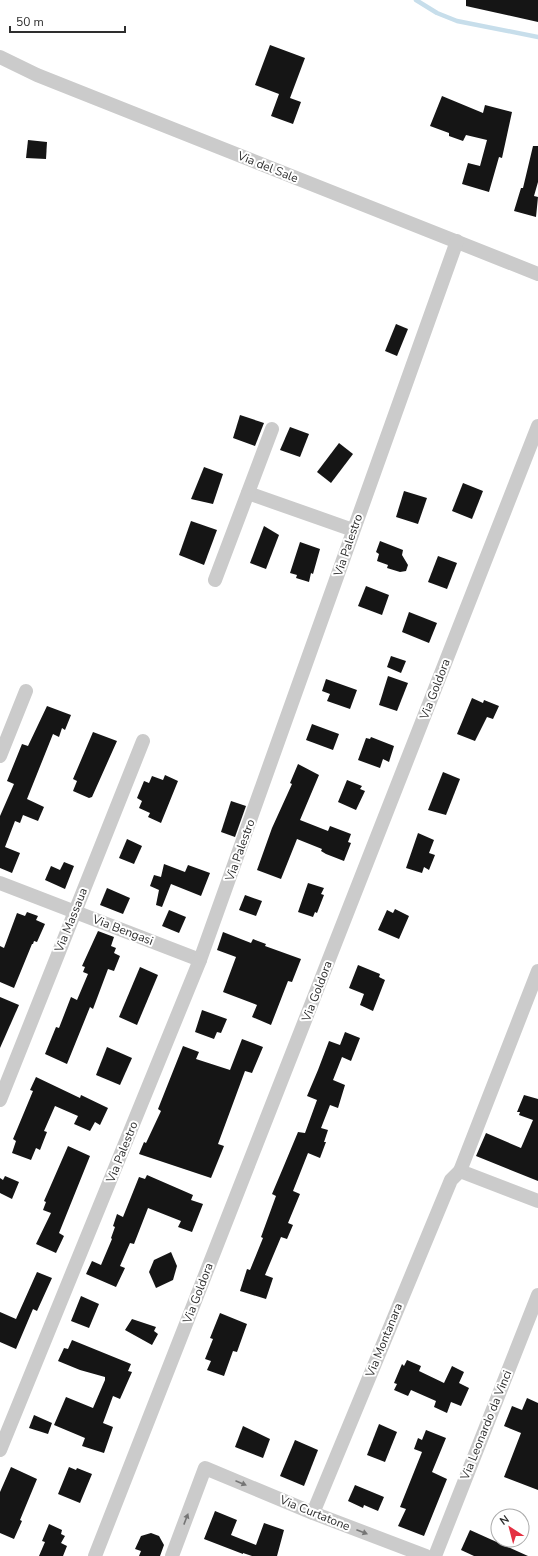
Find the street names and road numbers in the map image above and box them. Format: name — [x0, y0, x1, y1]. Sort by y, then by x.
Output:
street label: Via del Sale — [234, 147, 301, 186]
street label: Via Palestro — [330, 511, 366, 579]
street label: Via Goldora — [416, 656, 454, 723]
street label: Via Palestro — [221, 816, 259, 884]
street label: Via Massaua — [50, 885, 91, 956]
street label: Via Bengasi — [89, 911, 156, 949]
street label: Via Goldora — [298, 958, 336, 1025]
street label: Via Palestro — [102, 1119, 142, 1186]
street label: Via Goldora — [179, 1260, 217, 1327]
street label: Via Montanara — [361, 1301, 406, 1380]
street label: Via Leonardo da Vinci — [456, 1368, 515, 1483]
street label: Via Curtatone — [277, 1491, 352, 1534]

